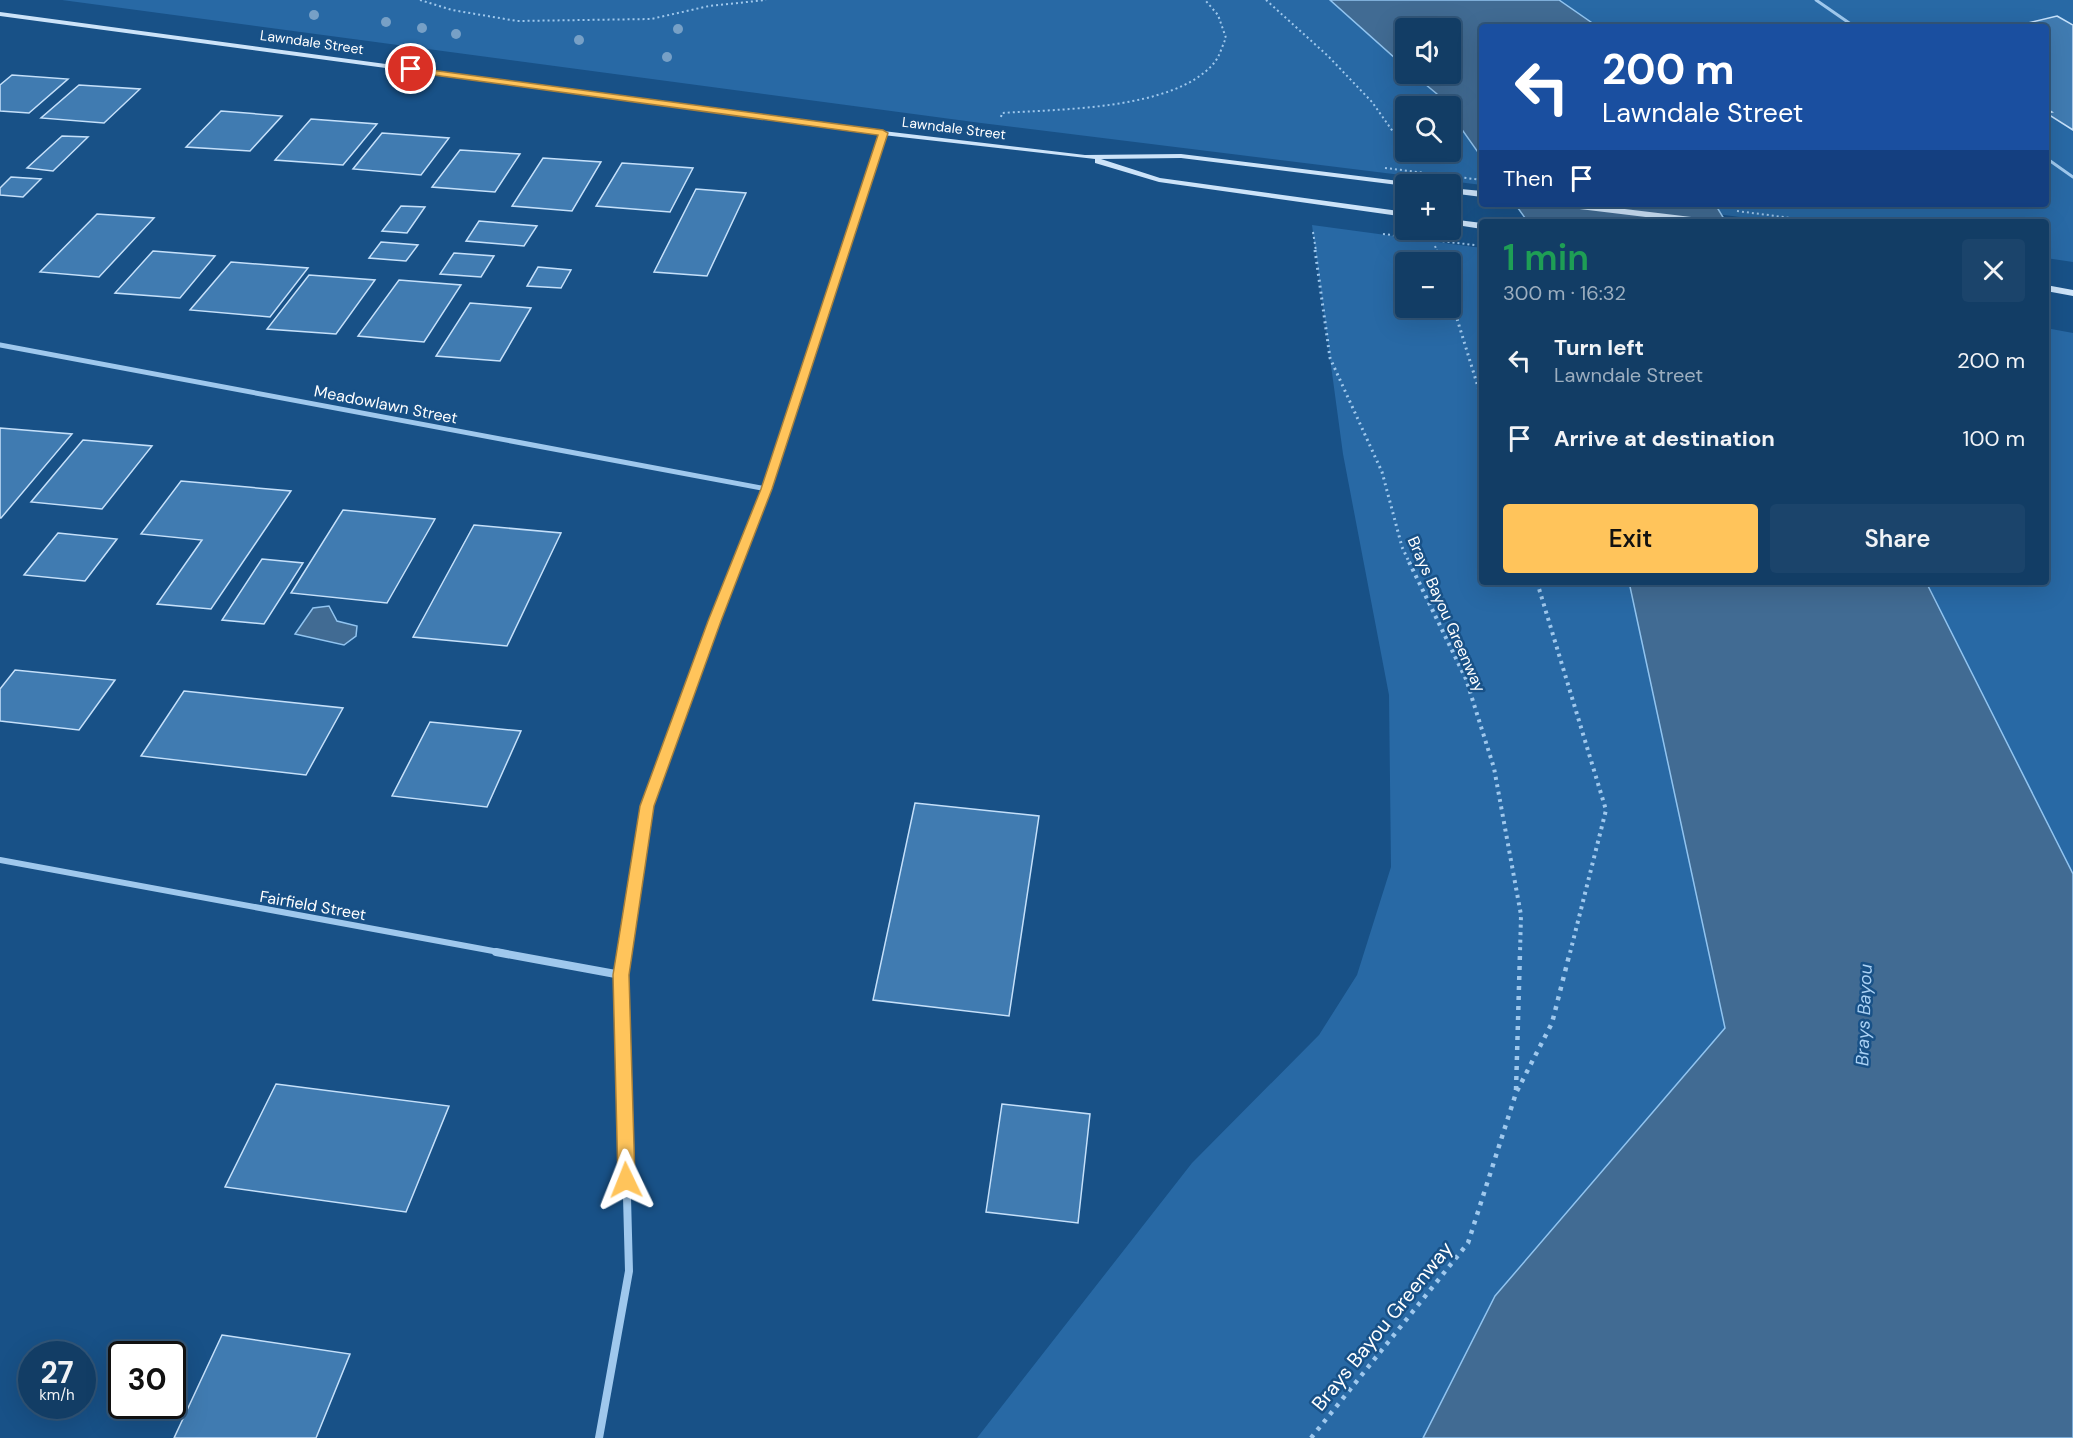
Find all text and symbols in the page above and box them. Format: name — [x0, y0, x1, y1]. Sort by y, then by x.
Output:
map controls — [1395, 18, 1461, 318]
button: sound — [1395, 18, 1461, 84]
street label: Lawndale Street — [259, 26, 365, 58]
text: 200 m — [1602, 42, 1735, 97]
pin — [385, 43, 436, 94]
icon: left — [1503, 48, 1581, 126]
icon: arrive — [394, 52, 427, 85]
text: Lawndale Street — [1602, 95, 1803, 130]
button: search — [1395, 96, 1461, 162]
street label: Lawndale Street — [901, 113, 1007, 143]
icon: arrive — [1565, 162, 1598, 195]
text: Then — [1503, 164, 1553, 193]
button: + — [1395, 174, 1461, 240]
text: 1 min — [1503, 234, 1589, 281]
button: close — [1962, 239, 2025, 302]
button: − — [1395, 252, 1461, 318]
text: 300 m · 16:32 — [1503, 280, 1626, 306]
text: Turn left — [1554, 333, 1644, 362]
icon: left — [1503, 344, 1536, 377]
text: 200 m — [1957, 346, 2025, 375]
text: Lawndale Street — [1554, 362, 1703, 388]
street label: Meadowlawn Street — [312, 380, 459, 429]
icon: arrive — [1503, 422, 1536, 455]
text: Arrive at destination — [1554, 424, 1775, 453]
text: 100 m — [1963, 424, 2025, 453]
button: Exit — [1503, 504, 1758, 573]
button: Share — [1770, 504, 2025, 573]
street label: Brays Bayou Greenway — [1403, 533, 1490, 695]
street label: Fairfield Street — [258, 886, 368, 925]
water label: Brays Bayou — [1850, 963, 1878, 1067]
position arrow — [594, 1148, 658, 1212]
street label: Brays Bayou Greenway — [1306, 1236, 1458, 1416]
speed limit sign: 30 — [108, 1341, 186, 1419]
text: 27 — [40, 1353, 74, 1392]
text: km/h — [39, 1385, 75, 1405]

